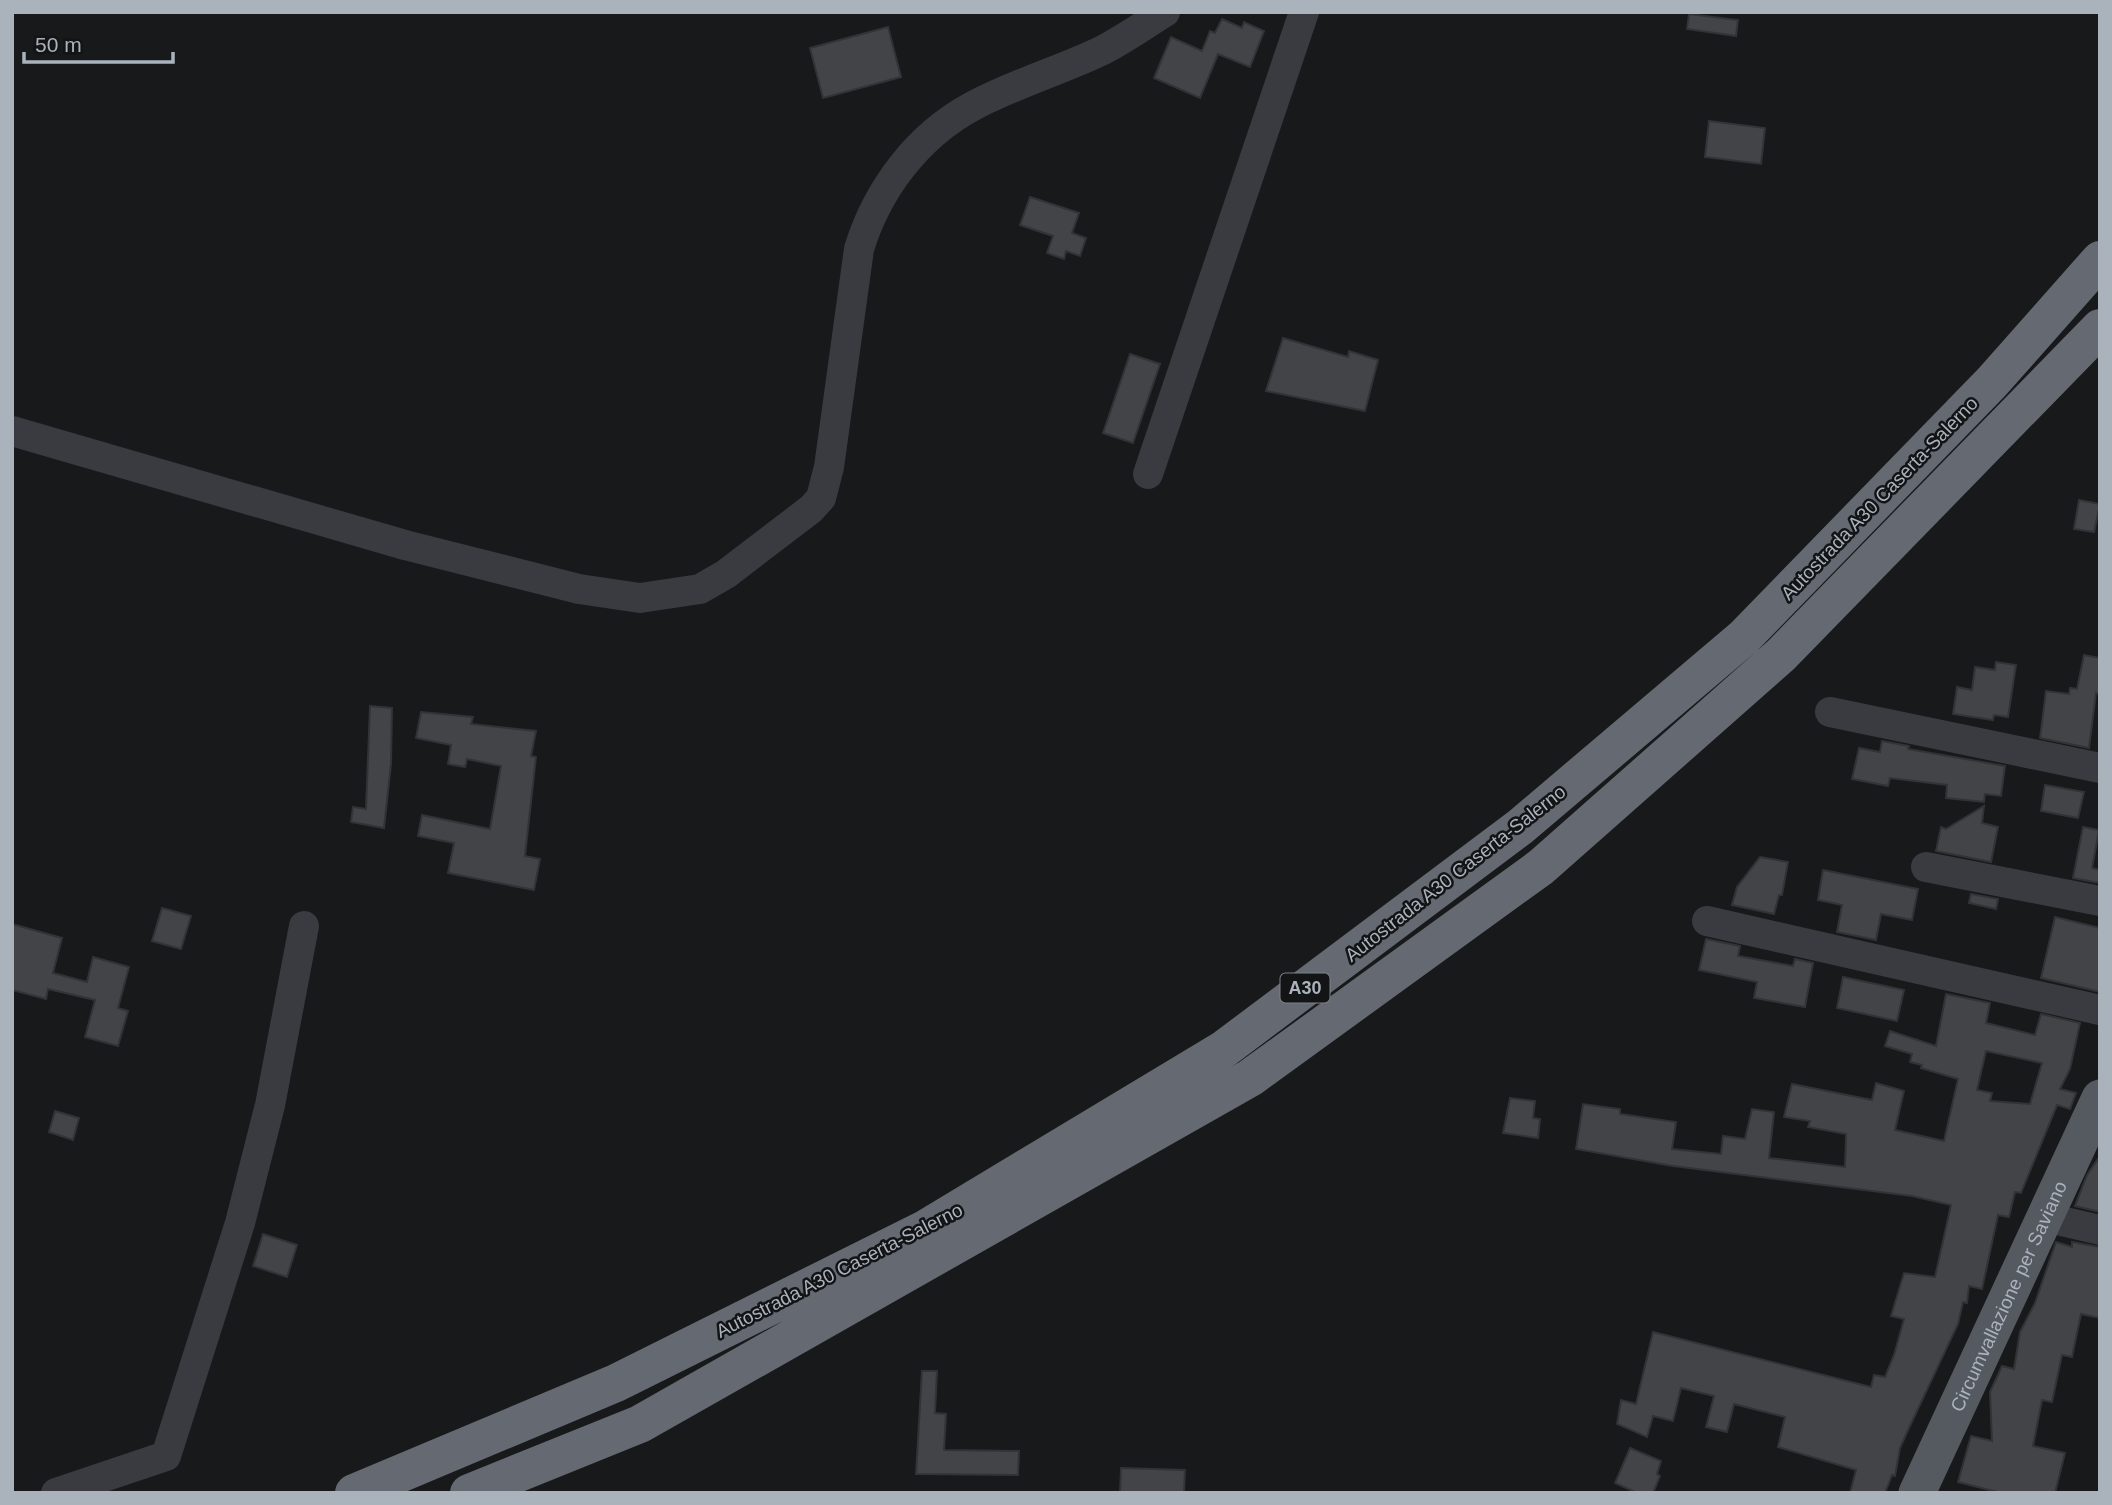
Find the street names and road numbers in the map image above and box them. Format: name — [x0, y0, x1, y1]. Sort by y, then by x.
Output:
street label: Autostrada A30 Caserta-Salerno — [1777, 393, 1982, 604]
street label: Autostrada A30 Caserta-Salerno — [1341, 781, 1570, 966]
road number: A30 — [1280, 973, 1330, 1002]
street label: Circumvallazione per Saviano — [1946, 1178, 2071, 1415]
street label: Autostrada A30 Caserta-Salerno — [713, 1199, 966, 1342]

